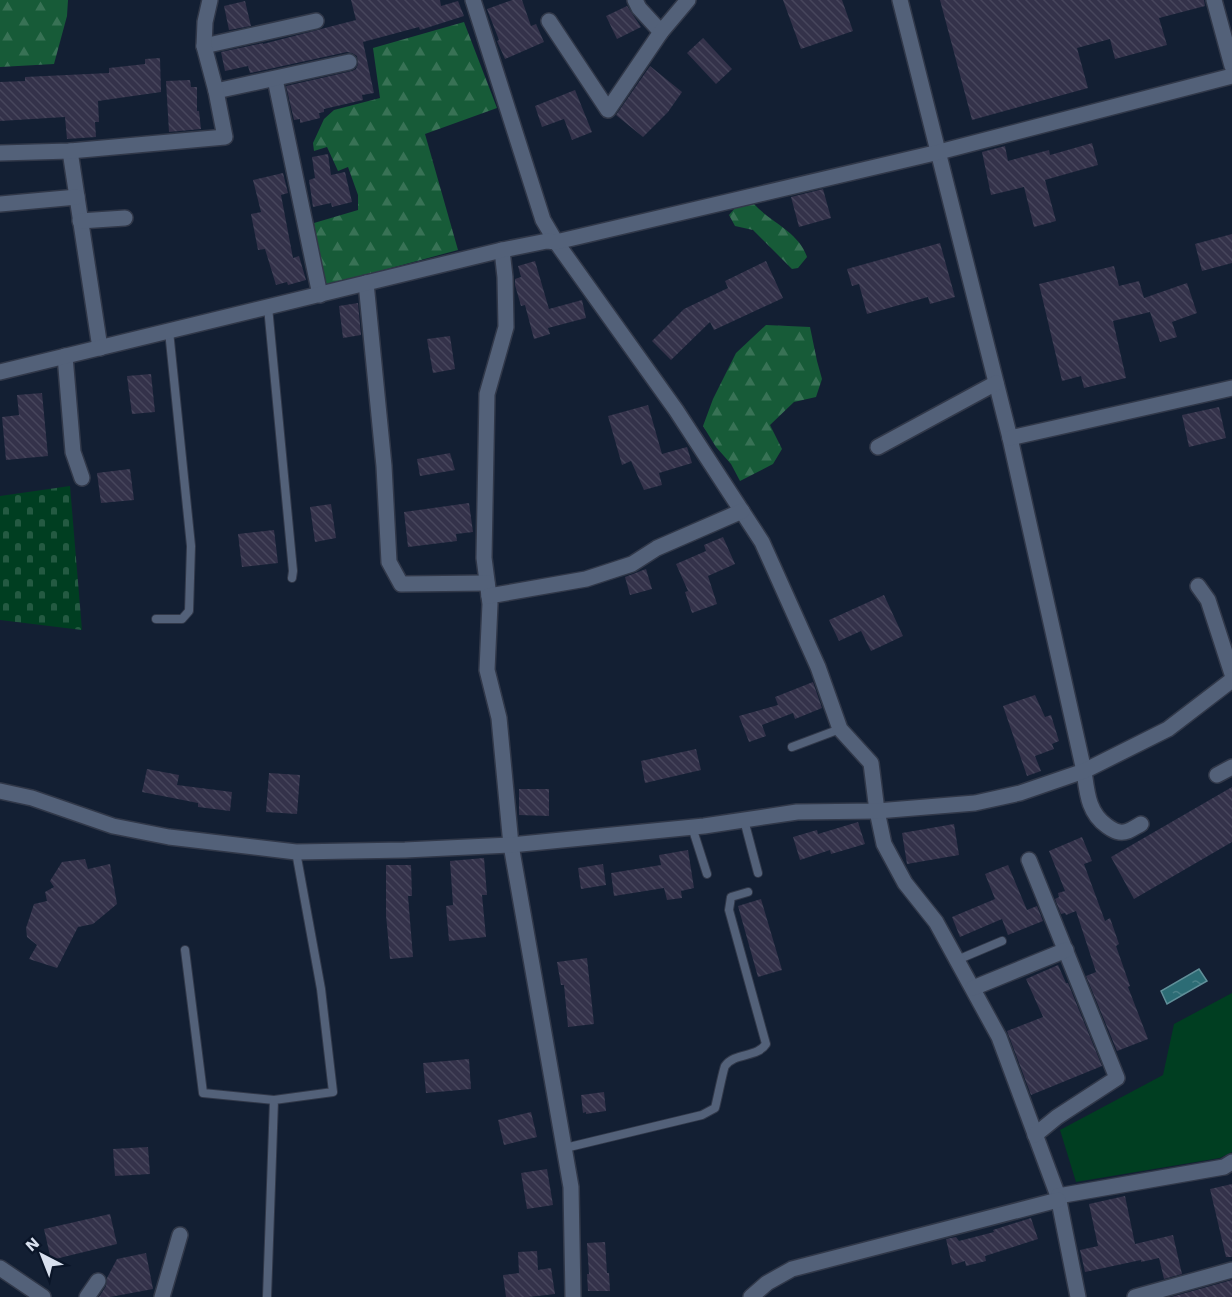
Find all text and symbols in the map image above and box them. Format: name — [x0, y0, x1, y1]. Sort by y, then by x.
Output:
north arrow — [12, 1225, 72, 1285]
text: N — [22, 1233, 43, 1255]

